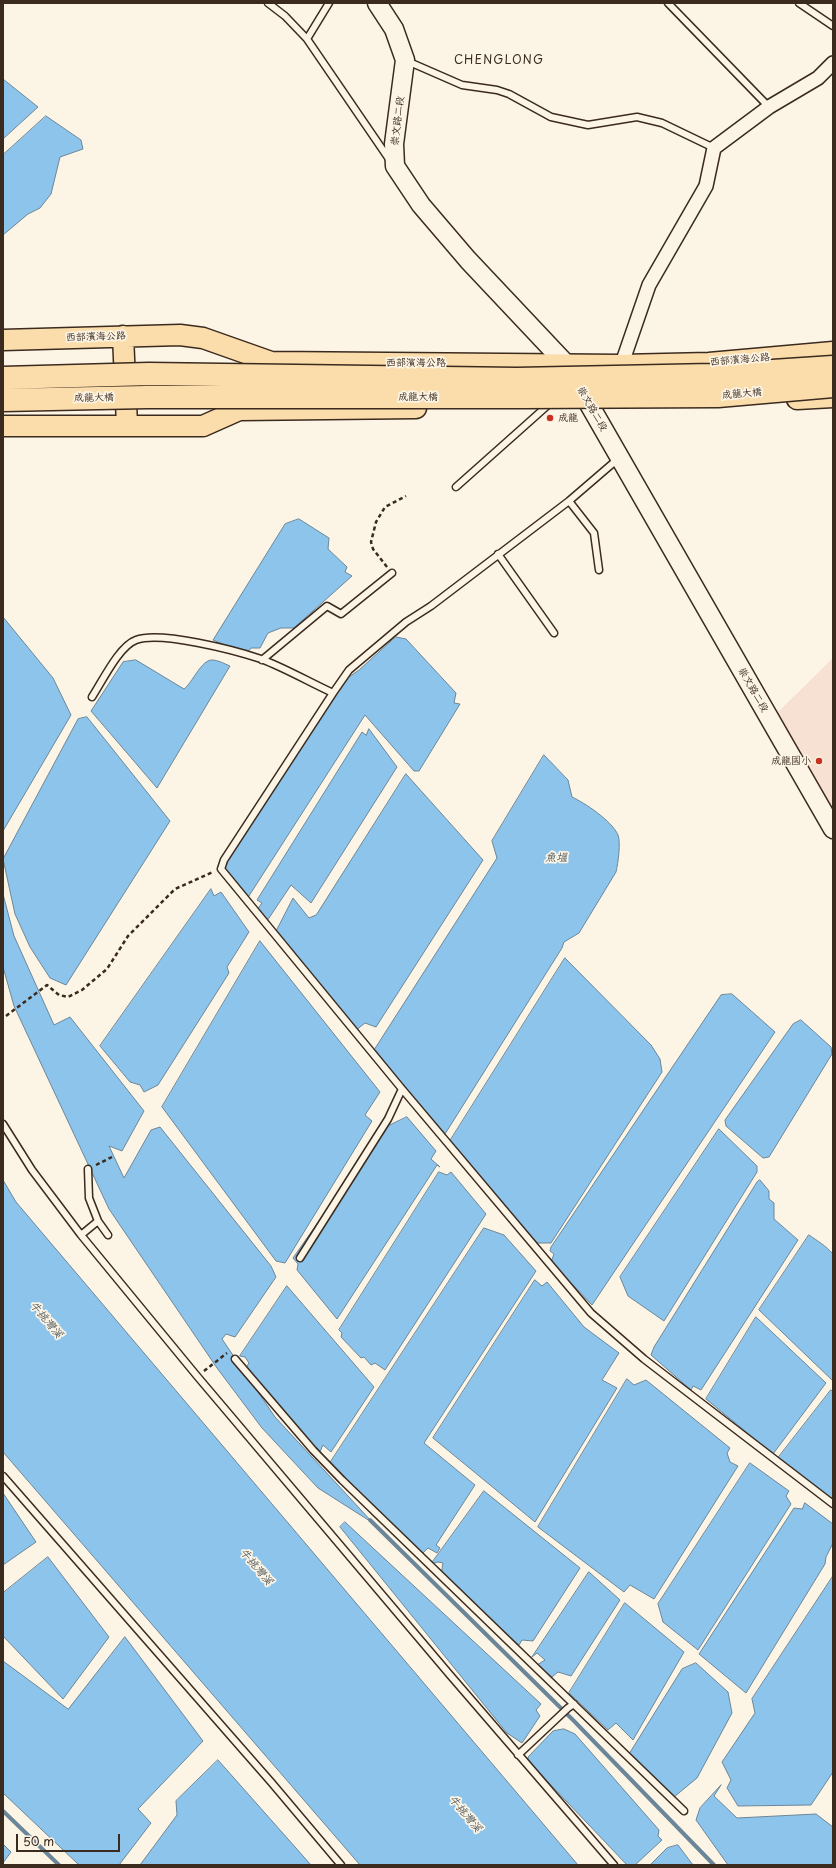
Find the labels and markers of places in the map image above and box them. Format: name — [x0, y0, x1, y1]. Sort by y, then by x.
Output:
place label: 成龍 — [558, 412, 578, 424]
marker: 成龍 — [545, 413, 555, 423]
place label: 成龍國小 — [771, 755, 811, 767]
marker: 成龍國小 — [814, 756, 824, 766]

